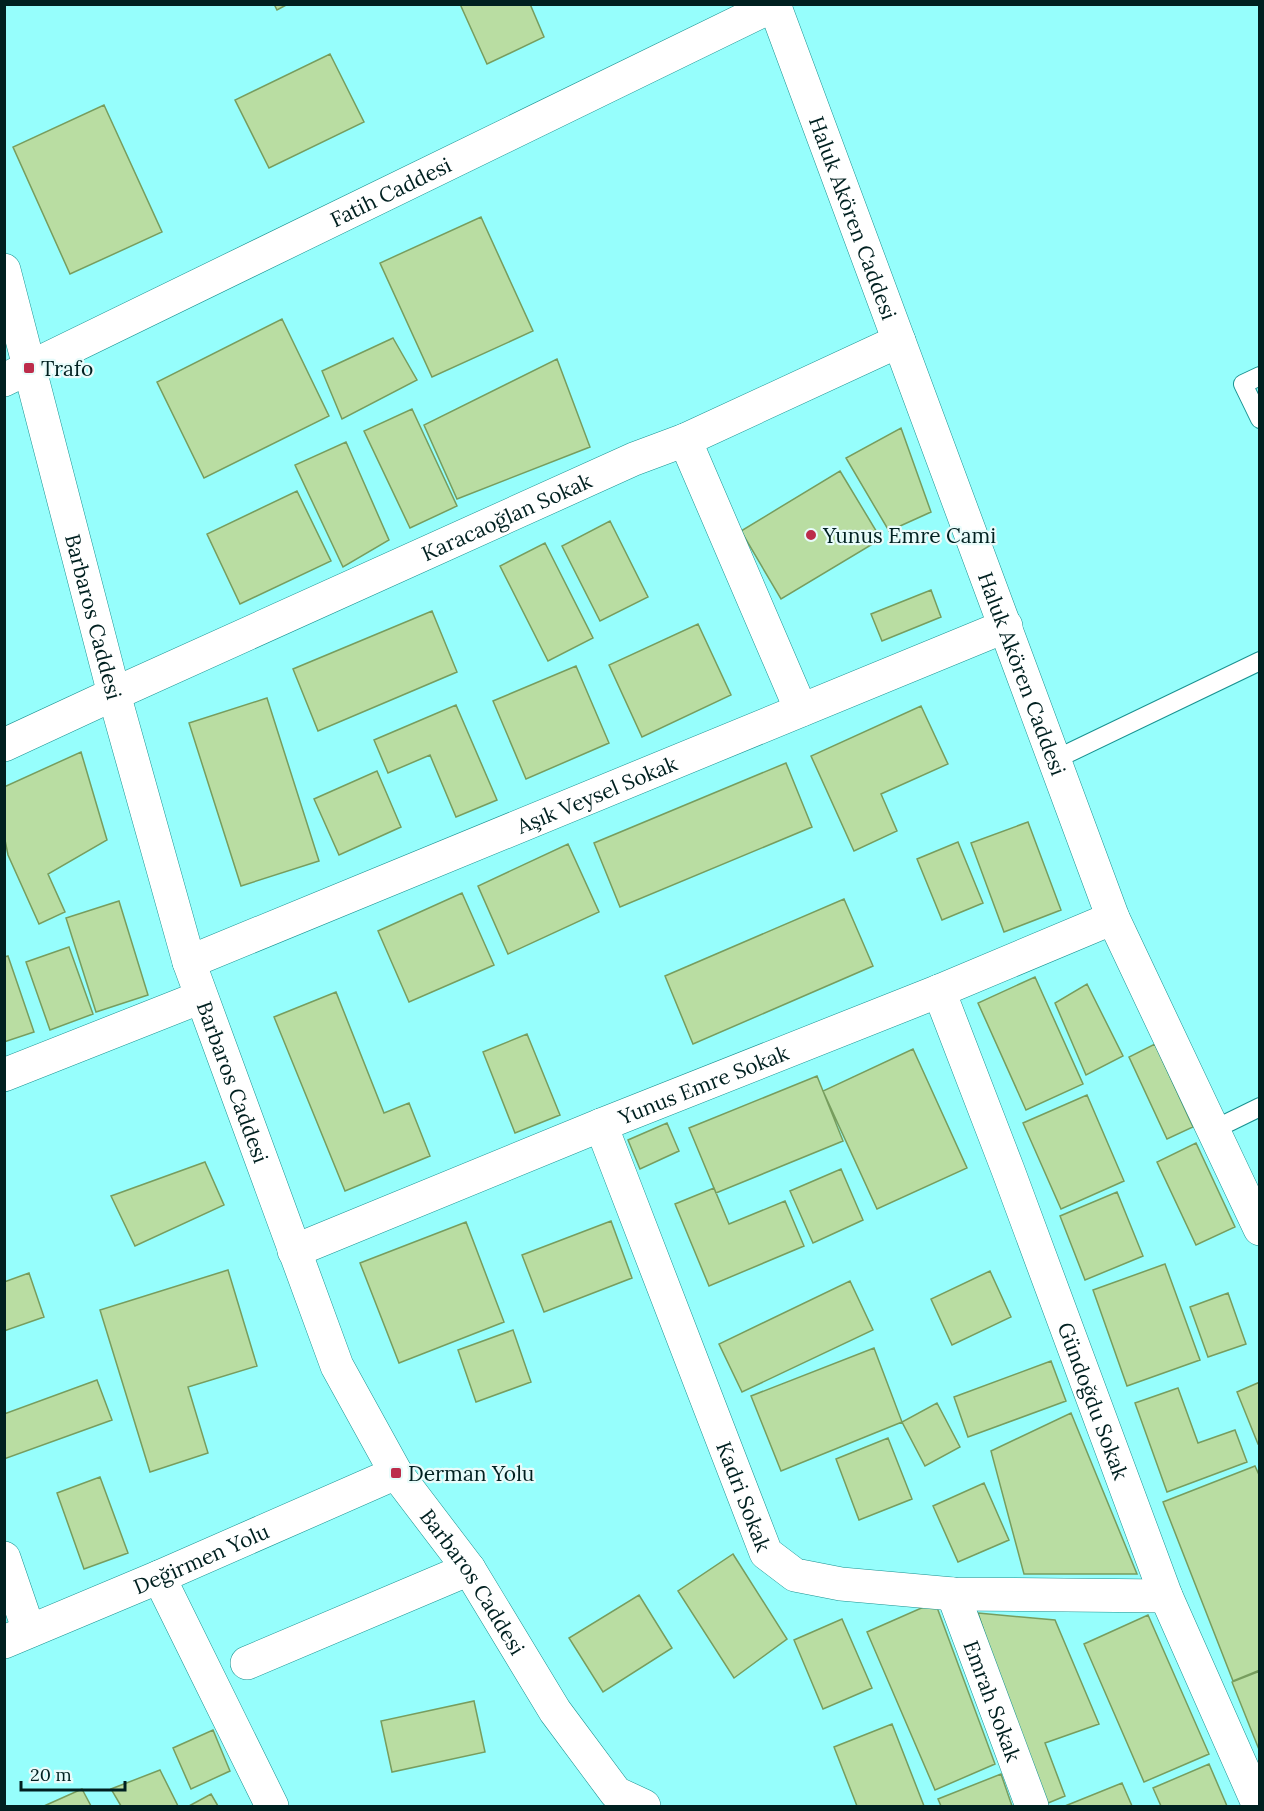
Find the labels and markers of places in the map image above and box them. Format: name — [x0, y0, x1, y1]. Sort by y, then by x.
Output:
place label: Trafo — [41, 355, 93, 382]
marker: Trafo — [22, 361, 36, 375]
place label: Yunus Emre Cami — [822, 522, 996, 549]
marker: Yunus Emre Cami — [804, 528, 818, 542]
place label: Derman Yolu — [408, 1460, 534, 1487]
marker: Derman Yolu — [389, 1466, 403, 1480]

